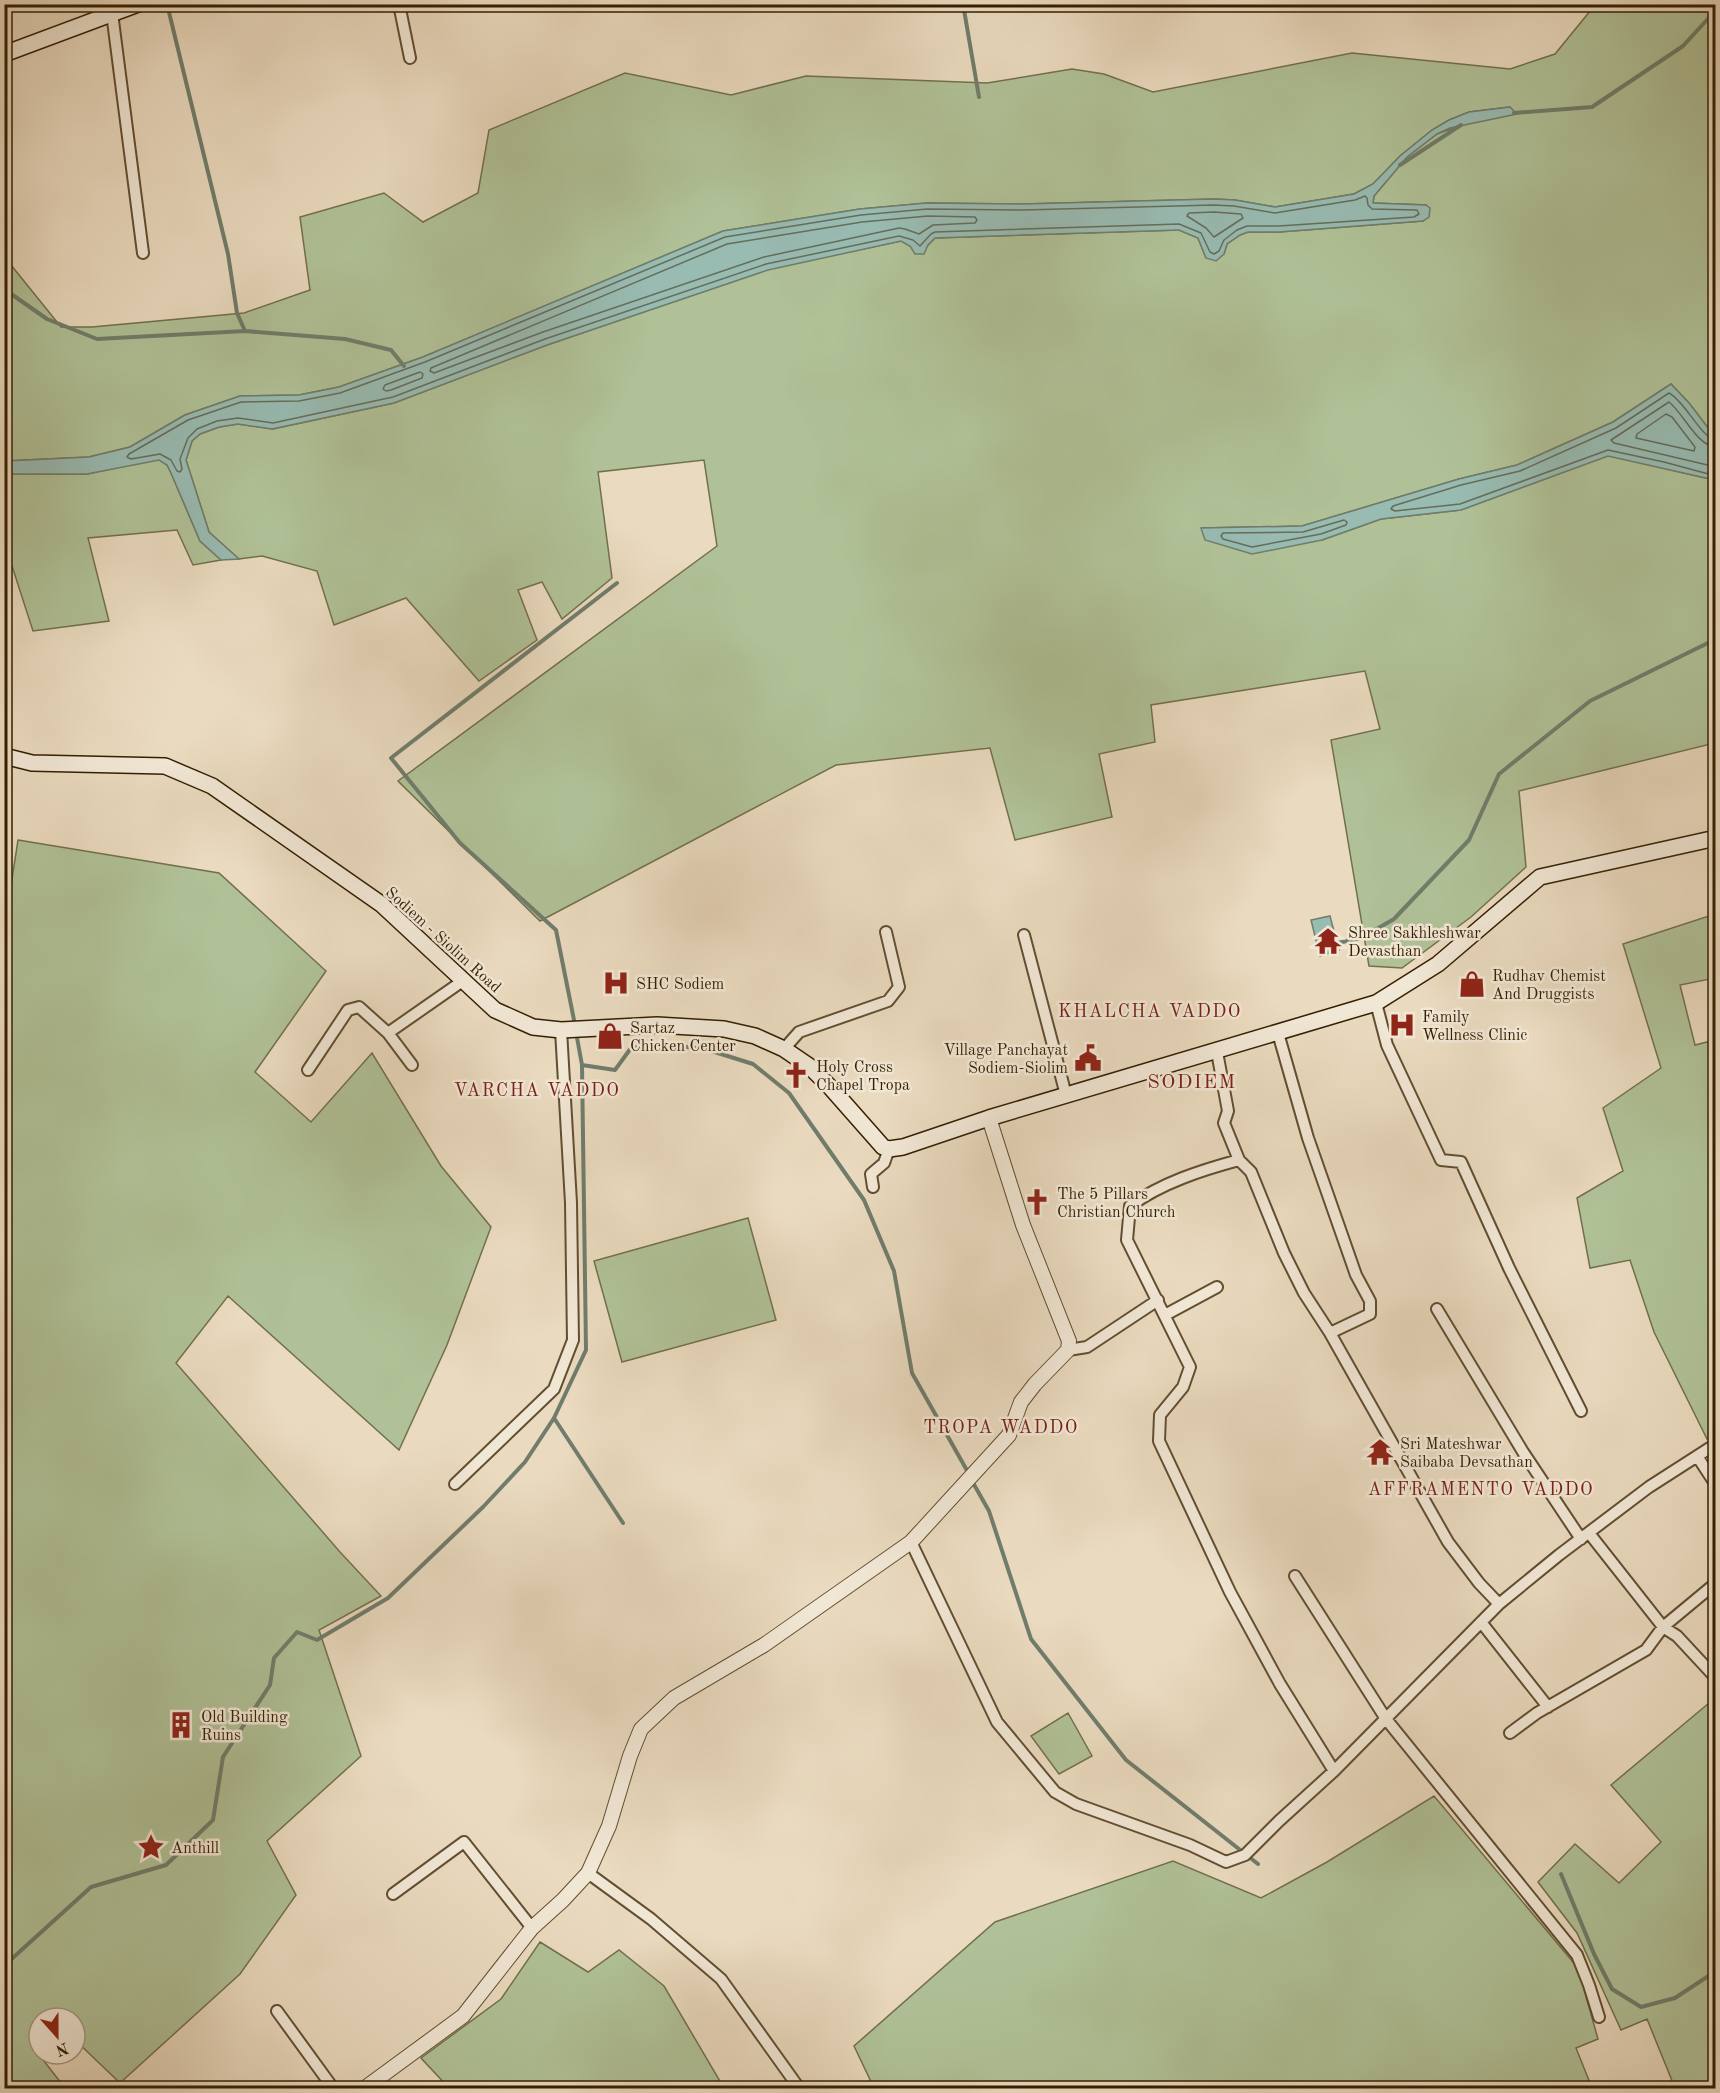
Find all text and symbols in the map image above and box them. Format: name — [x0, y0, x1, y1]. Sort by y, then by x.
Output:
street label: Sodiem - Siolim Road — [382, 885, 503, 996]
temple icon: Shree Sakhleshwar Devasthan — [1313, 926, 1343, 956]
place label: Shree Sakhleshwar Devasthan — [1348, 926, 1481, 960]
hospital icon: SHC Sodiem — [601, 968, 631, 998]
shop icon: Rudhav Chemist And Druggists — [1457, 969, 1487, 999]
place label: Rudhav Chemist And Druggists — [1492, 969, 1606, 1003]
place label: SHC Sodiem — [636, 977, 725, 993]
district label: KHALCHA VADDO — [1058, 1003, 1242, 1021]
hospital icon: Family Wellness Clinic — [1387, 1010, 1417, 1040]
place label: Family Wellness Clinic — [1422, 1010, 1527, 1044]
shop icon: Sartaz Chicken Center — [595, 1021, 625, 1051]
place label: Sartaz Chicken Center — [630, 1021, 736, 1055]
place label: Village Panchayat Sodiem-Siolim — [943, 1043, 1068, 1077]
public building icon: Village Panchayat Sodiem-Siolim — [1073, 1043, 1103, 1073]
church icon: Holy Cross Chapel Tropa — [781, 1060, 811, 1090]
place label: Holy Cross Chapel Tropa — [816, 1060, 910, 1094]
district label: SODIEM — [1147, 1073, 1237, 1093]
district label: VARCHA VADDO — [454, 1082, 620, 1100]
church icon: The 5 Pillars Christian Church — [1022, 1187, 1052, 1217]
place label: The 5 Pillars Christian Church — [1057, 1187, 1176, 1221]
district label: TROPA WADDO — [923, 1419, 1079, 1437]
temple icon: Sri Mateshwar Saibaba Devsathan — [1365, 1437, 1395, 1467]
place label: Sri Mateshwar Saibaba Devsathan — [1400, 1437, 1533, 1471]
district label: AFFRAMENTO VADDO — [1368, 1481, 1594, 1499]
building icon: Old Building Ruins — [166, 1710, 196, 1740]
place label: Old Building Ruins — [201, 1710, 288, 1744]
place icon: Anthill — [136, 1832, 166, 1862]
place label: Anthill — [171, 1841, 219, 1857]
north arrow — [27, 2006, 87, 2066]
text: N — [52, 2038, 70, 2058]

